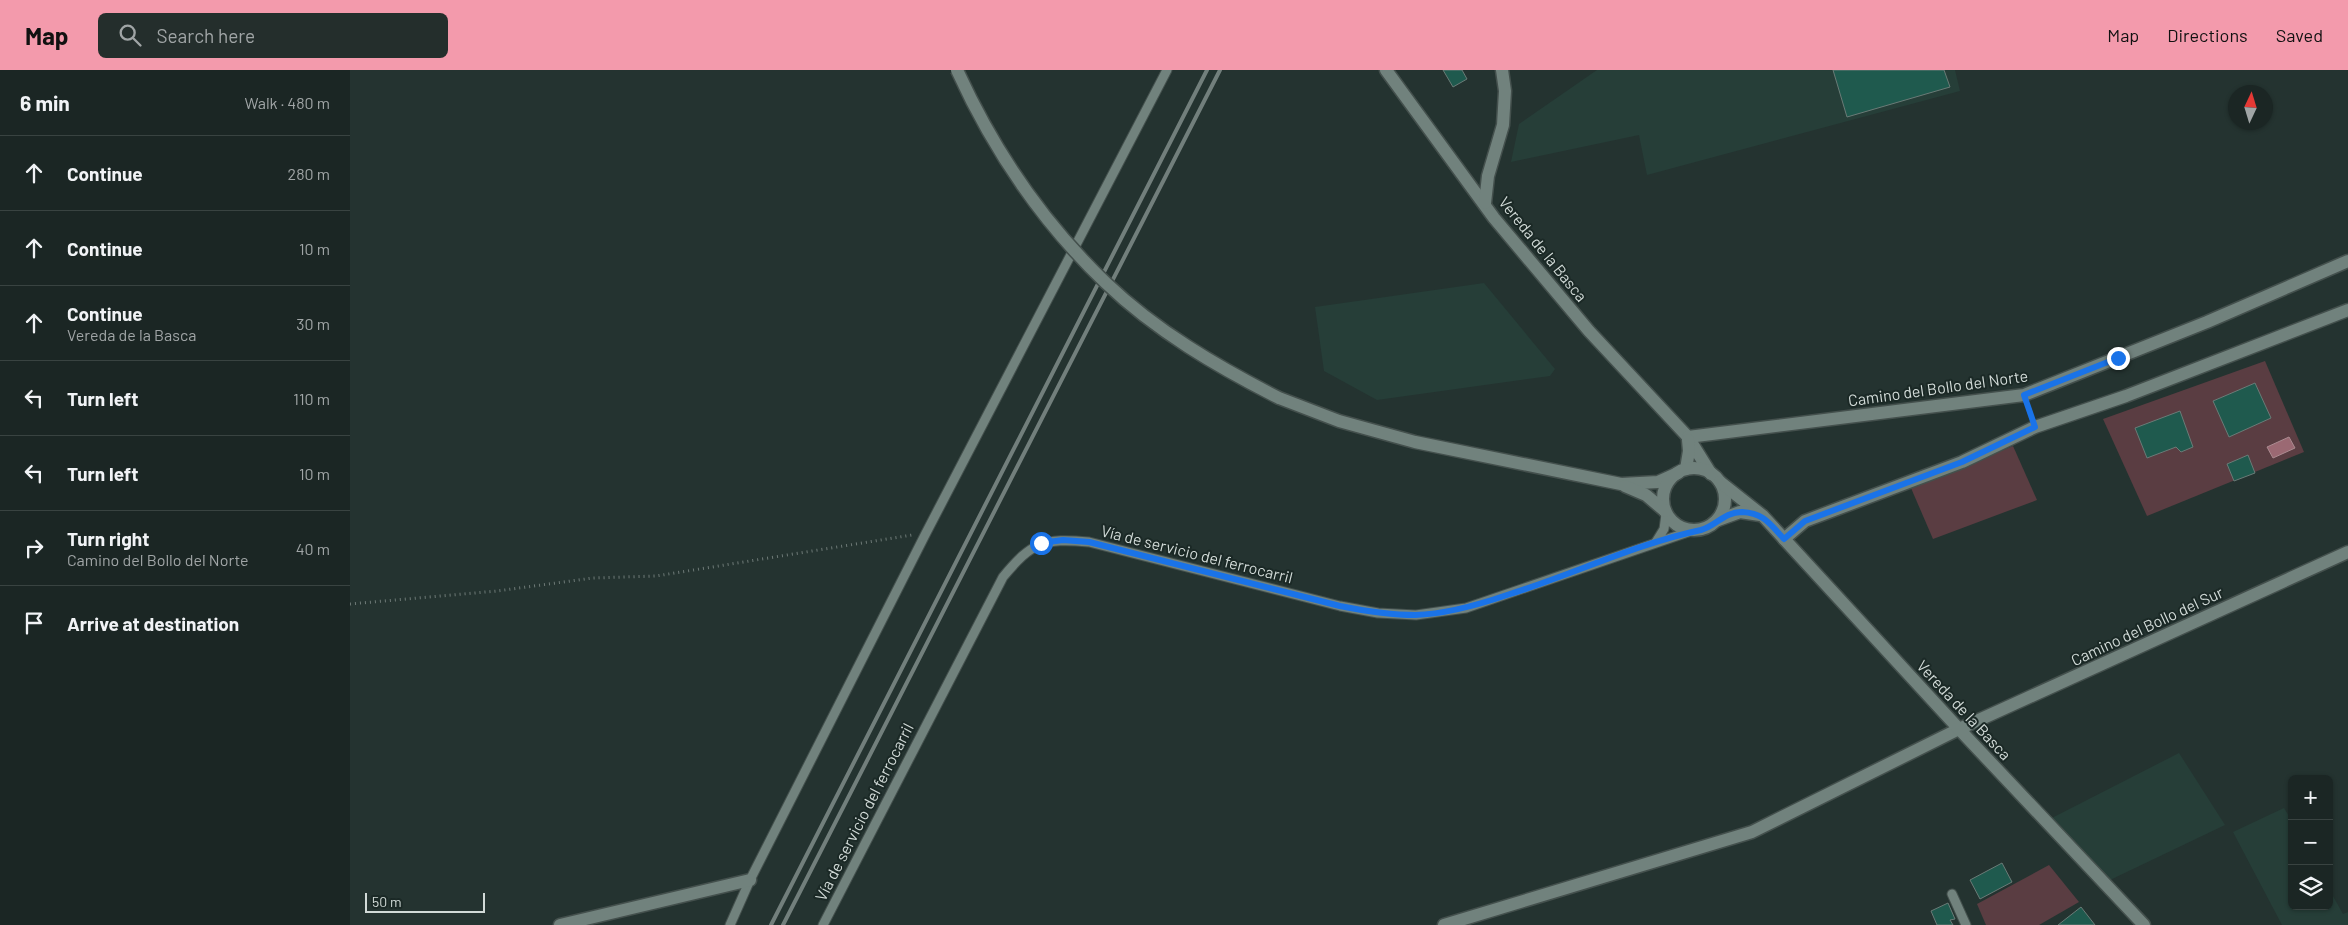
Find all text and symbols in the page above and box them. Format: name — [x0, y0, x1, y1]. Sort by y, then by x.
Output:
search box — [98, 13, 448, 58]
text: Map — [25, 21, 68, 50]
icon: search — [116, 21, 144, 49]
text: Search here — [156, 24, 255, 47]
text: Map — [2107, 24, 2139, 46]
text: Directions — [2167, 24, 2248, 46]
text: Saved — [2276, 24, 2323, 46]
north arrow — [2228, 85, 2273, 130]
text: 6 min — [20, 90, 70, 115]
text: Walk · 480 m — [244, 93, 330, 112]
icon: ahead — [20, 159, 48, 187]
text: Continue — [67, 162, 143, 185]
text: 280 m — [288, 164, 330, 183]
street label: Vereda de la Basca — [1495, 192, 1591, 305]
icon: ahead — [20, 234, 48, 262]
text: Continue — [67, 237, 143, 260]
text: 10 m — [299, 239, 330, 258]
text: Continue — [67, 302, 143, 325]
icon: ahead — [20, 309, 48, 337]
text: 30 m — [296, 314, 330, 333]
text: Vereda de la Basca — [67, 325, 196, 344]
route end — [2107, 347, 2130, 370]
street label: Camino del Bollo del Norte — [1847, 365, 2029, 410]
icon: left — [20, 384, 48, 412]
text: Turn left — [67, 387, 138, 410]
text: 110 m — [293, 389, 330, 408]
icon: left — [20, 459, 48, 487]
text: Turn left — [67, 462, 138, 485]
text: 10 m — [299, 464, 330, 483]
street label: Vía de servicio del ferrocarril — [1099, 520, 1295, 587]
text: Turn right — [67, 527, 149, 550]
route start — [1030, 532, 1053, 555]
icon: right — [20, 534, 48, 562]
text: 40 m — [296, 539, 330, 558]
text: Camino del Bollo del Norte — [67, 550, 249, 569]
street label: Camino del Bollo del Sur — [2068, 582, 2226, 669]
icon: arrive — [20, 609, 48, 637]
text: Arrive at destination — [67, 612, 239, 635]
street label: Vereda de la Basca — [1913, 656, 2015, 763]
street label: Vía de servicio del ferrocarril — [810, 720, 917, 904]
map controls — [2288, 775, 2333, 910]
button: + — [2288, 775, 2333, 820]
button: − — [2288, 820, 2333, 865]
button: layers — [2288, 865, 2333, 910]
scale bar — [365, 890, 485, 913]
text: 50 m — [372, 893, 401, 910]

